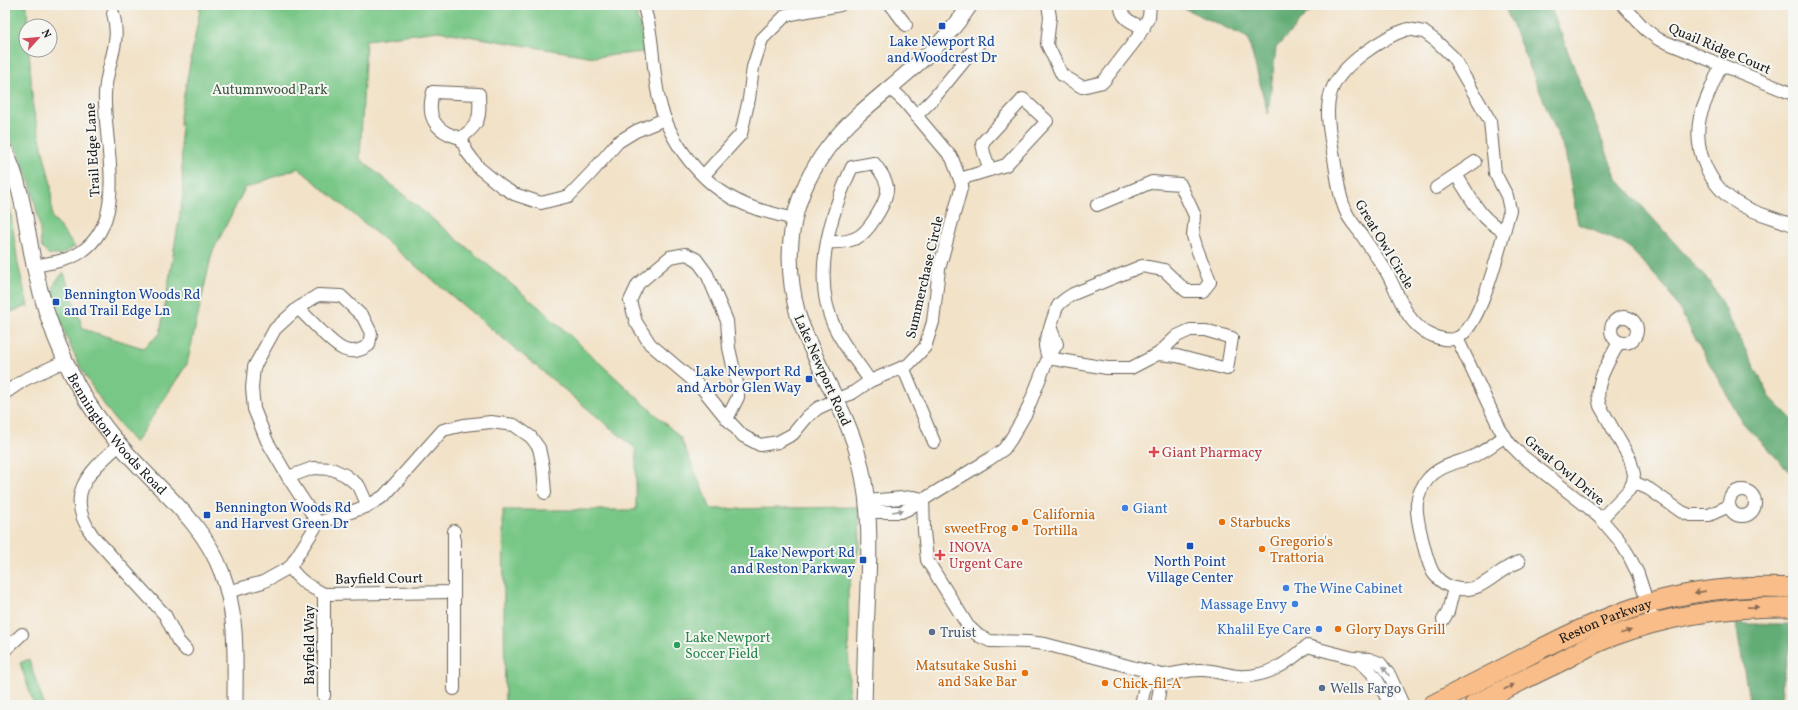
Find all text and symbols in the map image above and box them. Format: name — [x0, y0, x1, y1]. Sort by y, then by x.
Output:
north arrow — [18, 18, 58, 58]
street label: Quail Ridge Court — [1665, 19, 1774, 80]
marker: Lake Newport Rd and Woodcrest Dr — [937, 21, 947, 31]
text: N — [37, 27, 54, 41]
place label: Lake Newport Rd and Woodcrest Dr — [887, 33, 997, 68]
park label: Autumnwood Park — [212, 81, 328, 100]
street label: Trail Edge Lane — [82, 102, 105, 198]
street label: Great Owl Circle — [1350, 196, 1418, 293]
street label: Summerchase Circle — [902, 214, 949, 341]
place label: Bennington Woods Rd and Trail Edge Ln — [64, 286, 201, 321]
marker: Bennington Woods Rd and Trail Edge Ln — [51, 297, 61, 307]
street label: Lake Newport Road — [789, 312, 855, 429]
place label: Lake Newport Rd and Arbor Glen Way — [676, 363, 801, 398]
street label: Bennington Woods Road — [62, 370, 170, 500]
marker: Lake Newport Rd and Arbor Glen Way — [804, 374, 814, 384]
street label: Great Owl Drive — [1520, 432, 1609, 511]
place label: Giant Pharmacy — [1162, 444, 1262, 463]
marker: Giant Pharmacy — [1149, 447, 1159, 457]
place label: Bennington Woods Rd and Harvest Green Dr — [215, 499, 352, 534]
place label: Giant — [1133, 500, 1168, 519]
marker: Giant — [1120, 503, 1130, 513]
place label: California Tortilla — [1033, 506, 1095, 541]
one-way arrow — [891, 508, 904, 514]
marker: Bennington Woods Rd and Harvest Green Dr — [202, 510, 212, 520]
place label: Starbucks — [1230, 514, 1291, 533]
marker: California Tortilla — [1020, 517, 1030, 527]
marker: Starbucks — [1217, 517, 1227, 527]
place label: sweetFrog — [945, 520, 1007, 539]
marker: sweetFrog — [1010, 523, 1020, 533]
place label: Gregorio's Trattoria — [1270, 533, 1333, 568]
place label: INOVA Urgent Care — [949, 539, 1023, 574]
marker: North Point Village Center — [1185, 541, 1195, 551]
place label: Lake Newport Rd and Reston Parkway — [730, 544, 855, 579]
marker: Gregorio's Trattoria — [1257, 544, 1267, 554]
marker: INOVA Urgent Care — [934, 549, 946, 561]
place label: North Point Village Center — [1147, 553, 1233, 588]
marker: Lake Newport Rd and Reston Parkway — [858, 555, 868, 565]
street label: Bayfield Court — [335, 569, 423, 590]
place label: The Wine Cabinet — [1294, 580, 1403, 599]
marker: The Wine Cabinet — [1281, 583, 1291, 593]
one-way arrow — [1694, 589, 1706, 595]
street label: Reston Parkway — [1556, 595, 1655, 649]
place label: Massage Envy — [1200, 596, 1287, 615]
marker: Massage Envy — [1290, 599, 1300, 609]
one-way arrow — [1747, 604, 1760, 610]
street label: Bayfield Way — [301, 605, 320, 685]
place label: Khalil Eye Care — [1217, 621, 1311, 640]
place label: Glory Days Grill — [1346, 621, 1446, 640]
place label: Truist — [940, 624, 977, 643]
marker: Khalil Eye Care — [1314, 624, 1324, 634]
marker: Glory Days Grill — [1333, 624, 1343, 634]
marker: Truist — [927, 627, 937, 637]
place label: Lake Newport Soccer Field — [685, 629, 771, 664]
one-way arrow — [1620, 629, 1632, 635]
marker: Lake Newport Soccer Field — [672, 640, 682, 650]
place label: Matsutake Sushi and Sake Bar — [915, 657, 1017, 692]
one-way arrow — [1382, 666, 1390, 676]
marker: Matsutake Sushi and Sake Bar — [1020, 668, 1030, 678]
place label: Chick-fil-A — [1113, 675, 1182, 694]
marker: Chick-fil-A — [1100, 678, 1110, 688]
place label: Wells Fargo — [1330, 680, 1401, 699]
marker: Wells Fargo — [1317, 683, 1327, 693]
one-way arrow — [1503, 684, 1514, 691]

